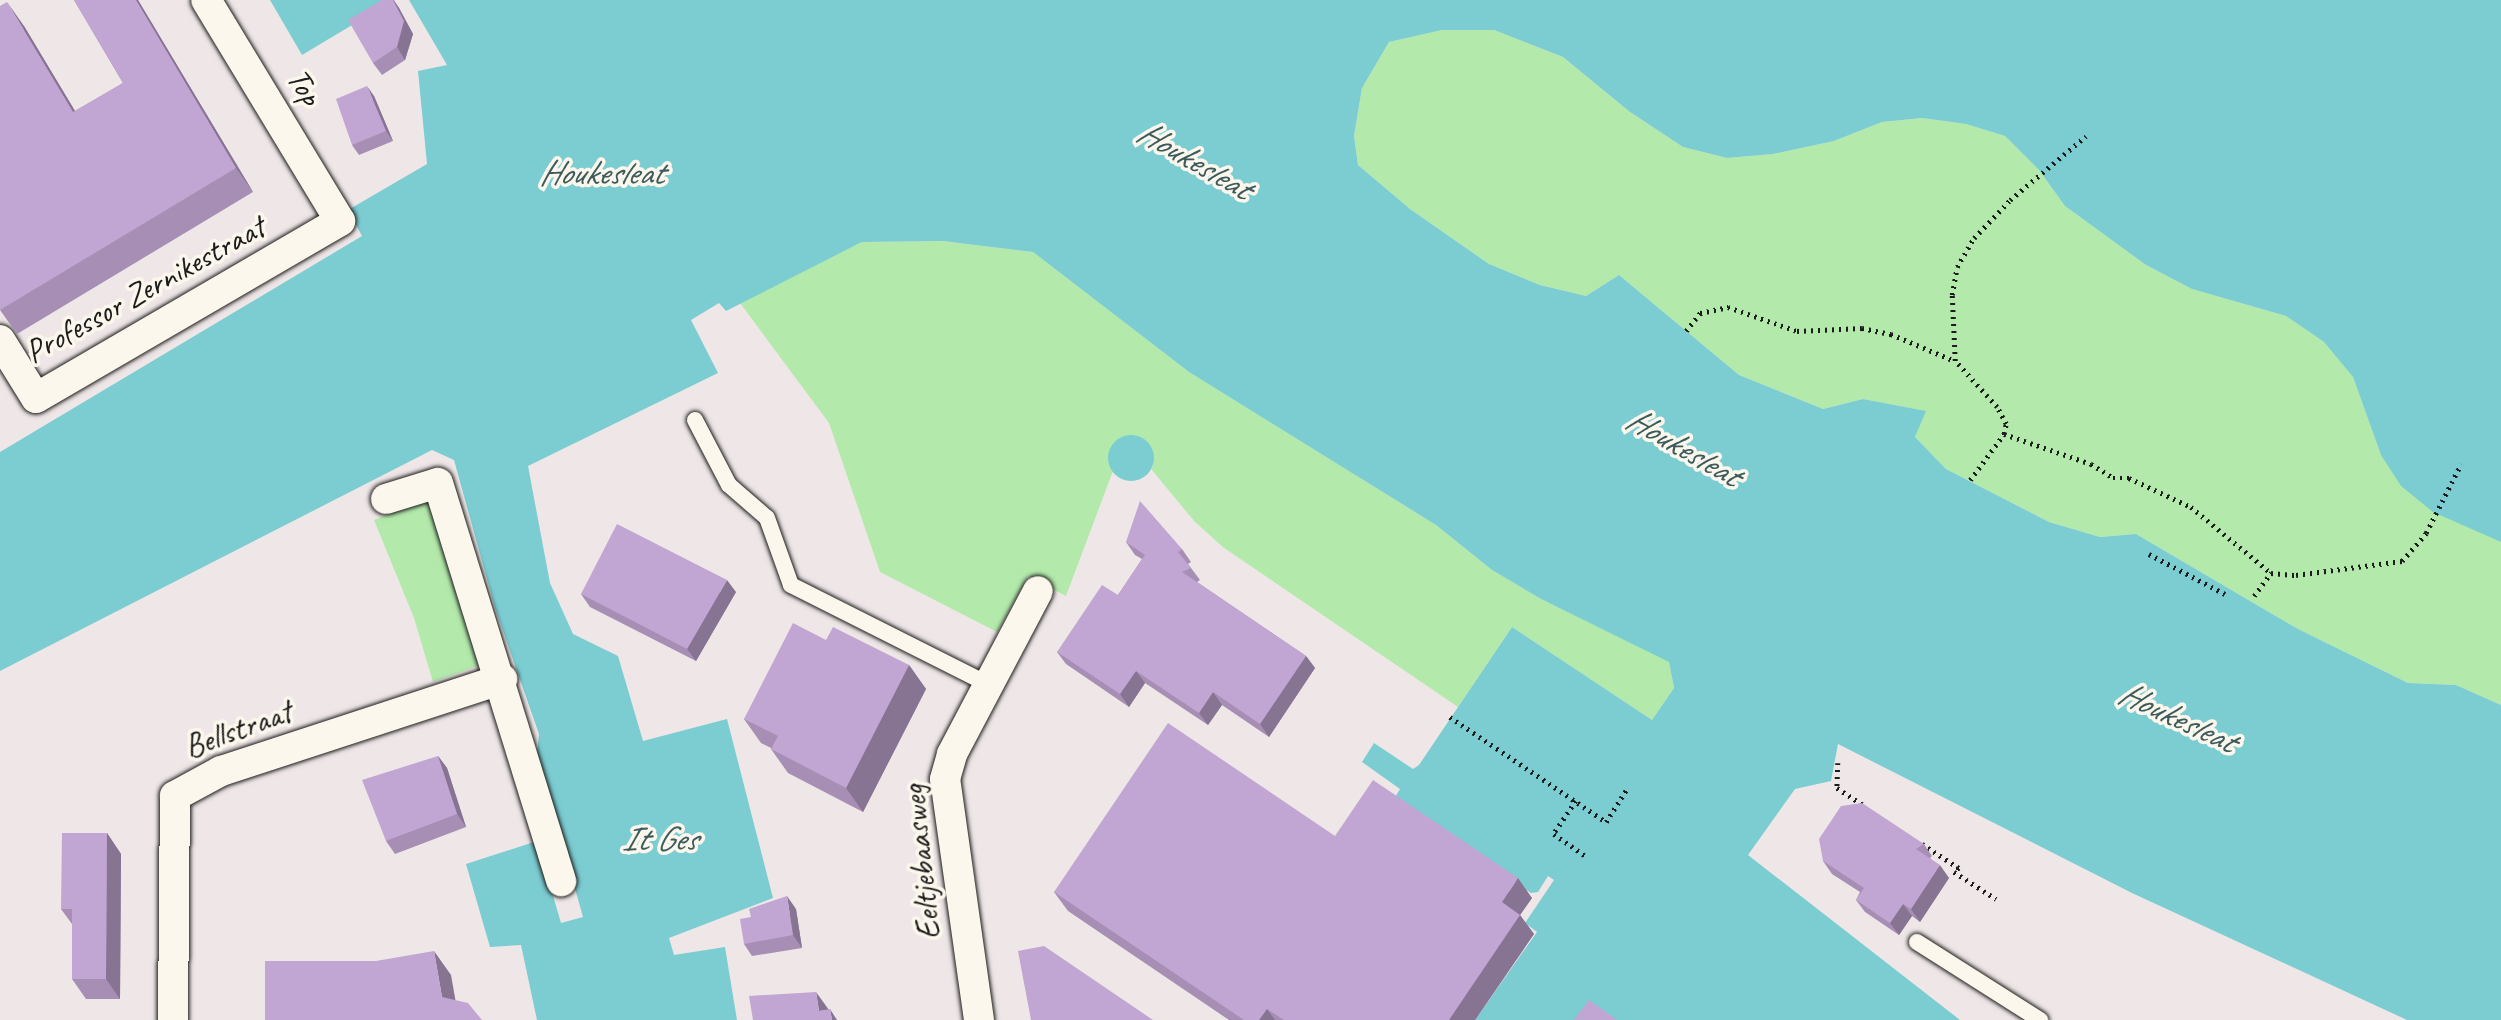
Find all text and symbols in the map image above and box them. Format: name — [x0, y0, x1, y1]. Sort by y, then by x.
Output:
street label: Top — [278, 61, 330, 113]
water label: Houkesleat — [1130, 111, 1258, 209]
water label: Houkesleat — [539, 152, 663, 194]
street label: Professor Zernikestraat — [18, 208, 272, 372]
water label: Houkesleat — [1619, 398, 1747, 496]
water label: Houkesleat — [2112, 672, 2242, 762]
street label: Bellstraat — [179, 692, 297, 768]
street label: Eeltjebaasweg — [894, 783, 950, 941]
water label: It Ges — [622, 818, 696, 860]

